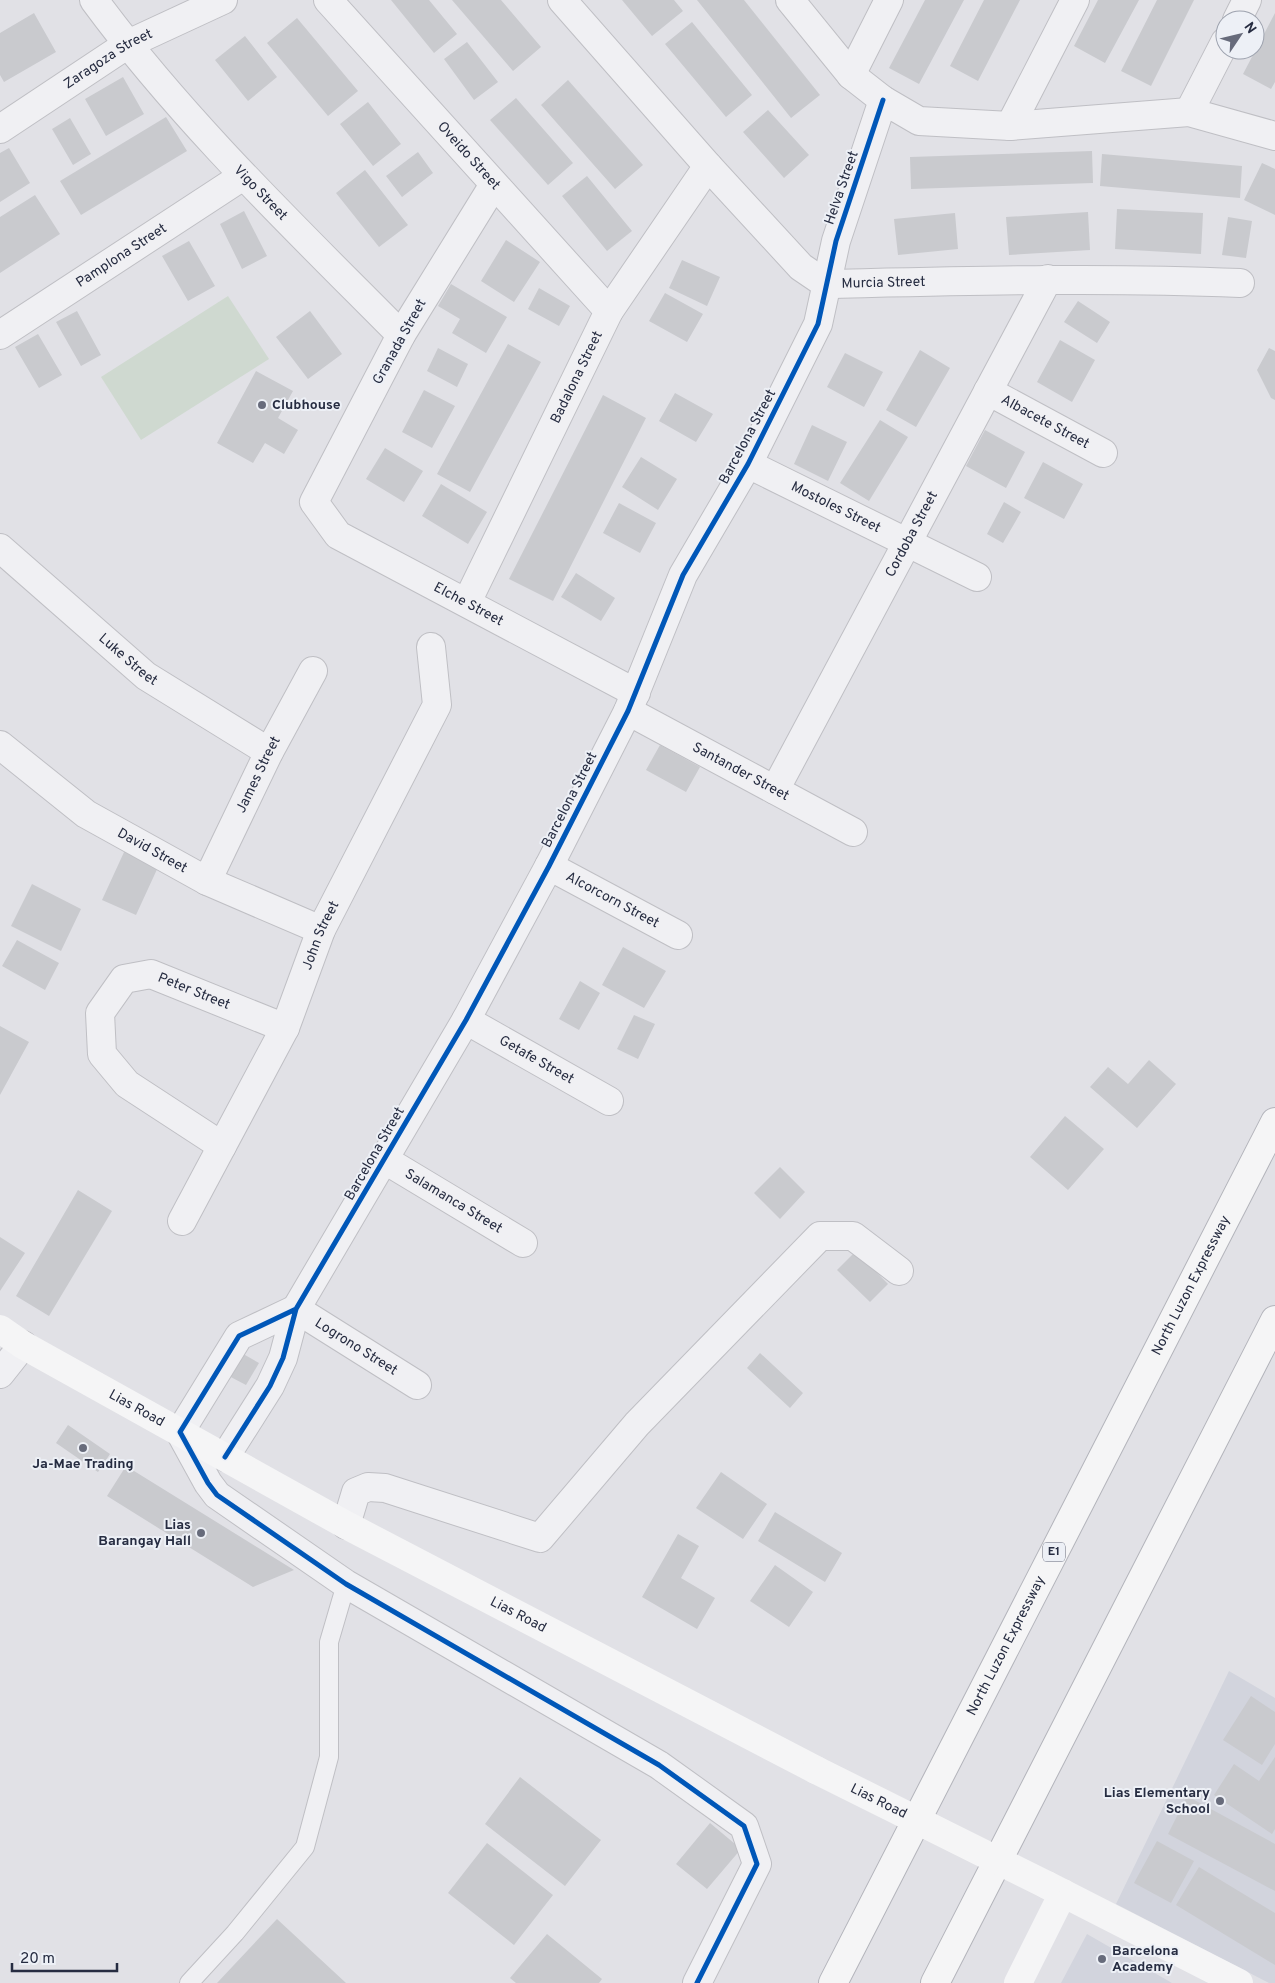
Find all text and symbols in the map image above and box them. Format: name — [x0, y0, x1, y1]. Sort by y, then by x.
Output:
north arrow — [1215, 10, 1265, 60]
text: N — [1240, 19, 1259, 37]
street label: Zaragoza Street — [61, 25, 155, 93]
street label: Oveido Street — [434, 118, 504, 193]
street label: Helva Street — [821, 149, 863, 227]
street label: Vigo Street — [230, 162, 291, 224]
street label: Pamplona Street — [73, 220, 170, 291]
street label: Murcia Street — [841, 273, 926, 292]
street label: Granada Street — [370, 296, 430, 388]
street label: Badalona Street — [547, 328, 606, 426]
street label: Barcelona Street — [716, 387, 780, 487]
street label: Albacete Street — [998, 391, 1092, 453]
place label: Clubhouse — [272, 397, 341, 414]
marker: Clubhouse — [256, 399, 268, 411]
street label: Mostoles Street — [788, 478, 884, 537]
street label: Cordoba Street — [882, 488, 942, 580]
street label: Elche Street — [431, 579, 506, 630]
street label: Luke Street — [95, 630, 161, 689]
street label: James Street — [232, 733, 284, 816]
street label: Santander Street — [689, 739, 792, 805]
street label: Barcelona Street — [539, 749, 601, 851]
street label: David Street — [114, 825, 190, 877]
street label: Alcorcorn Street — [563, 868, 662, 932]
street label: John Street — [299, 898, 343, 972]
street label: Peter Street — [155, 969, 233, 1014]
street label: Getafe Street — [496, 1032, 577, 1088]
street label: Barcelona Street — [341, 1104, 409, 1204]
street label: Salamanca Street — [402, 1165, 505, 1237]
street label: North Luzon Expressway — [1148, 1213, 1234, 1358]
street label: Logrono Street — [312, 1314, 401, 1379]
street label: Lias Road — [106, 1386, 167, 1431]
marker: Ja-Mae Trading — [77, 1442, 89, 1454]
place label: Ja-Mae Trading — [32, 1456, 134, 1473]
place label: Lias Barangay Hall — [98, 1517, 191, 1550]
marker: Lias Barangay Hall — [195, 1527, 207, 1539]
road number: E1 — [1043, 1542, 1065, 1561]
street label: North Luzon Expressway — [963, 1573, 1049, 1719]
street label: Lias Road — [487, 1593, 549, 1636]
street label: Lias Road — [848, 1780, 910, 1822]
place label: Lias Elementary School — [1104, 1785, 1210, 1818]
marker: Lias Elementary School — [1214, 1795, 1226, 1807]
scale bar — [12, 1940, 118, 1972]
place label: Barcelona Academy — [1112, 1943, 1178, 1976]
text: 20 m — [20, 1950, 55, 1969]
marker: Barcelona Academy — [1096, 1953, 1108, 1965]

